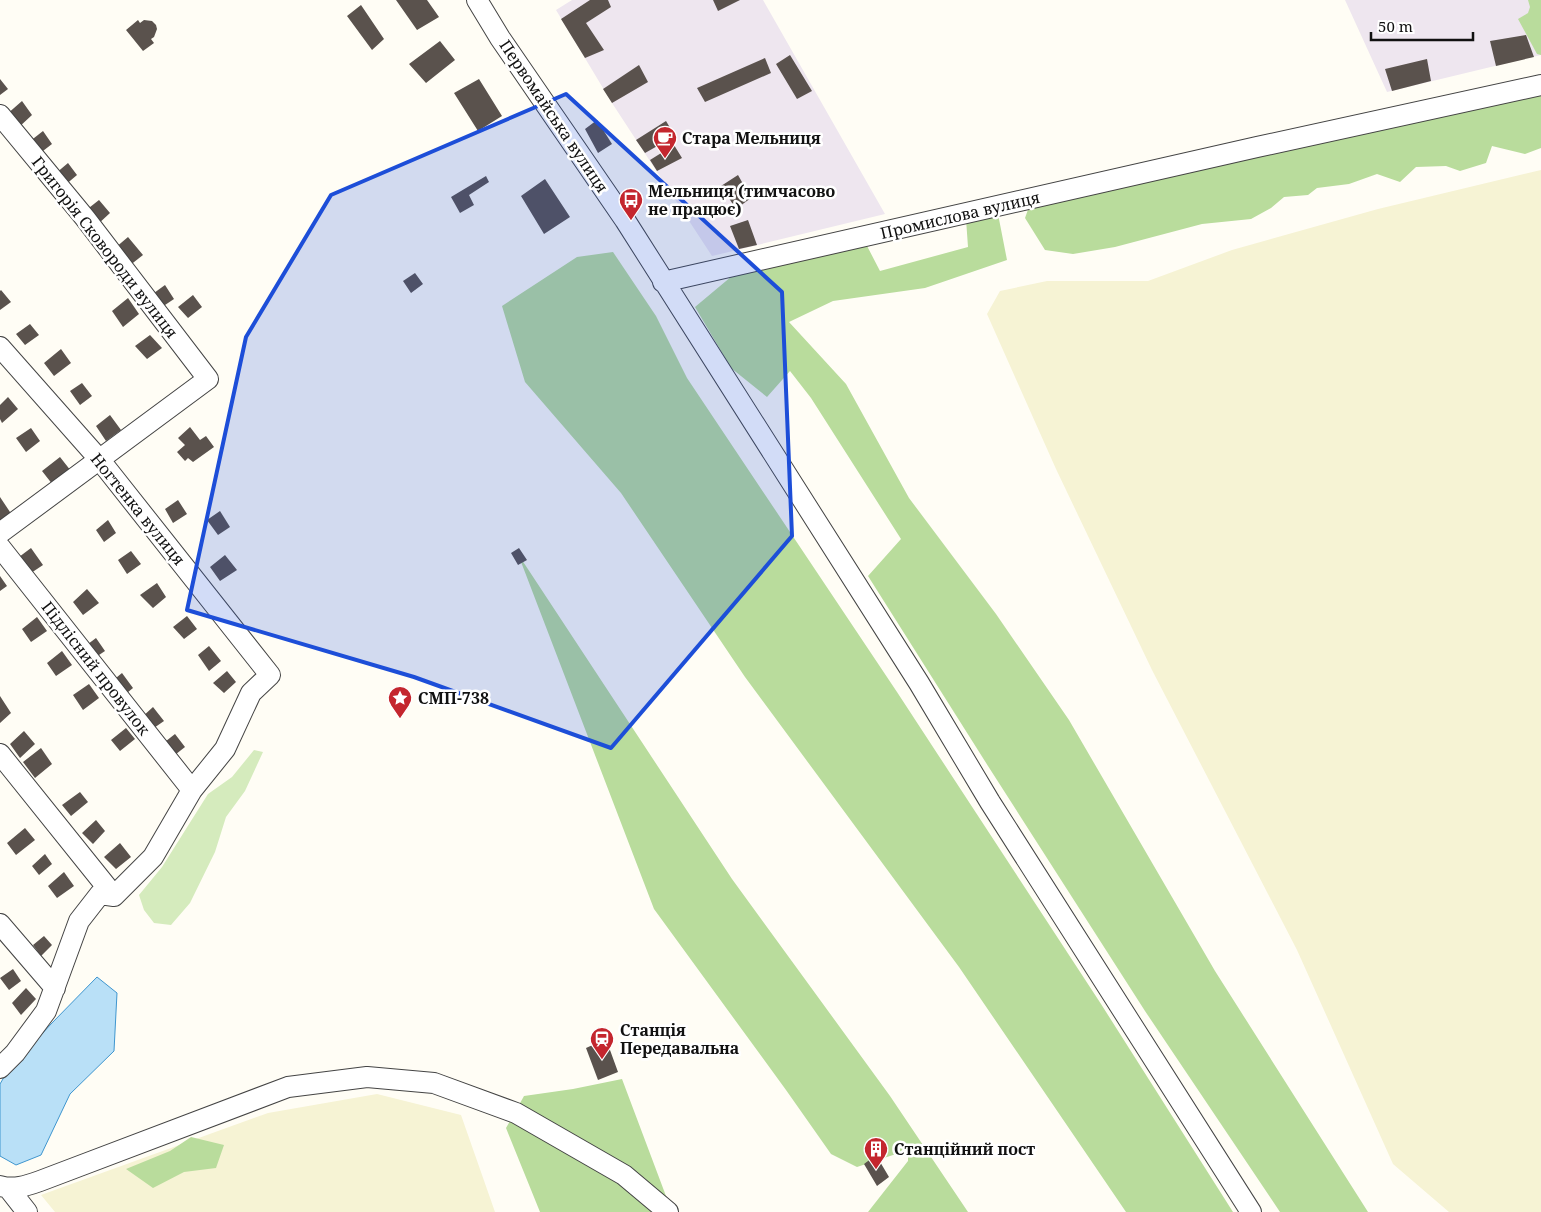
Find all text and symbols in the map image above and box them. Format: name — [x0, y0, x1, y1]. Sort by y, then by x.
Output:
scale bar — [1371, 10, 1474, 42]
text: 50 m — [1378, 16, 1413, 36]
street label: Первомайська вулиця — [495, 35, 613, 197]
cafe icon: Стара Мельниця — [652, 125, 678, 159]
place label: Стара Мельниця — [682, 127, 821, 149]
street label: Григорія Сковороди вулиця — [27, 152, 183, 342]
place label: Мельниця (тимчасово не працює) — [648, 180, 836, 220]
street label: Промислова вулиця — [878, 186, 1042, 244]
bus stop icon: Мельниця (тимчасово не працює) — [618, 187, 644, 221]
street label: Ногтенка вулиця — [86, 448, 190, 570]
street label: Підлісний провулок — [37, 597, 156, 740]
place icon: СМП-738 — [387, 685, 413, 719]
place label: СМП-738 — [418, 687, 489, 709]
place label: Станція Передавальна — [620, 1019, 739, 1059]
station icon: Станція Передавальна — [589, 1026, 615, 1060]
building icon: Станційний пост — [863, 1136, 889, 1170]
place label: Станційний пост — [894, 1138, 1035, 1160]

